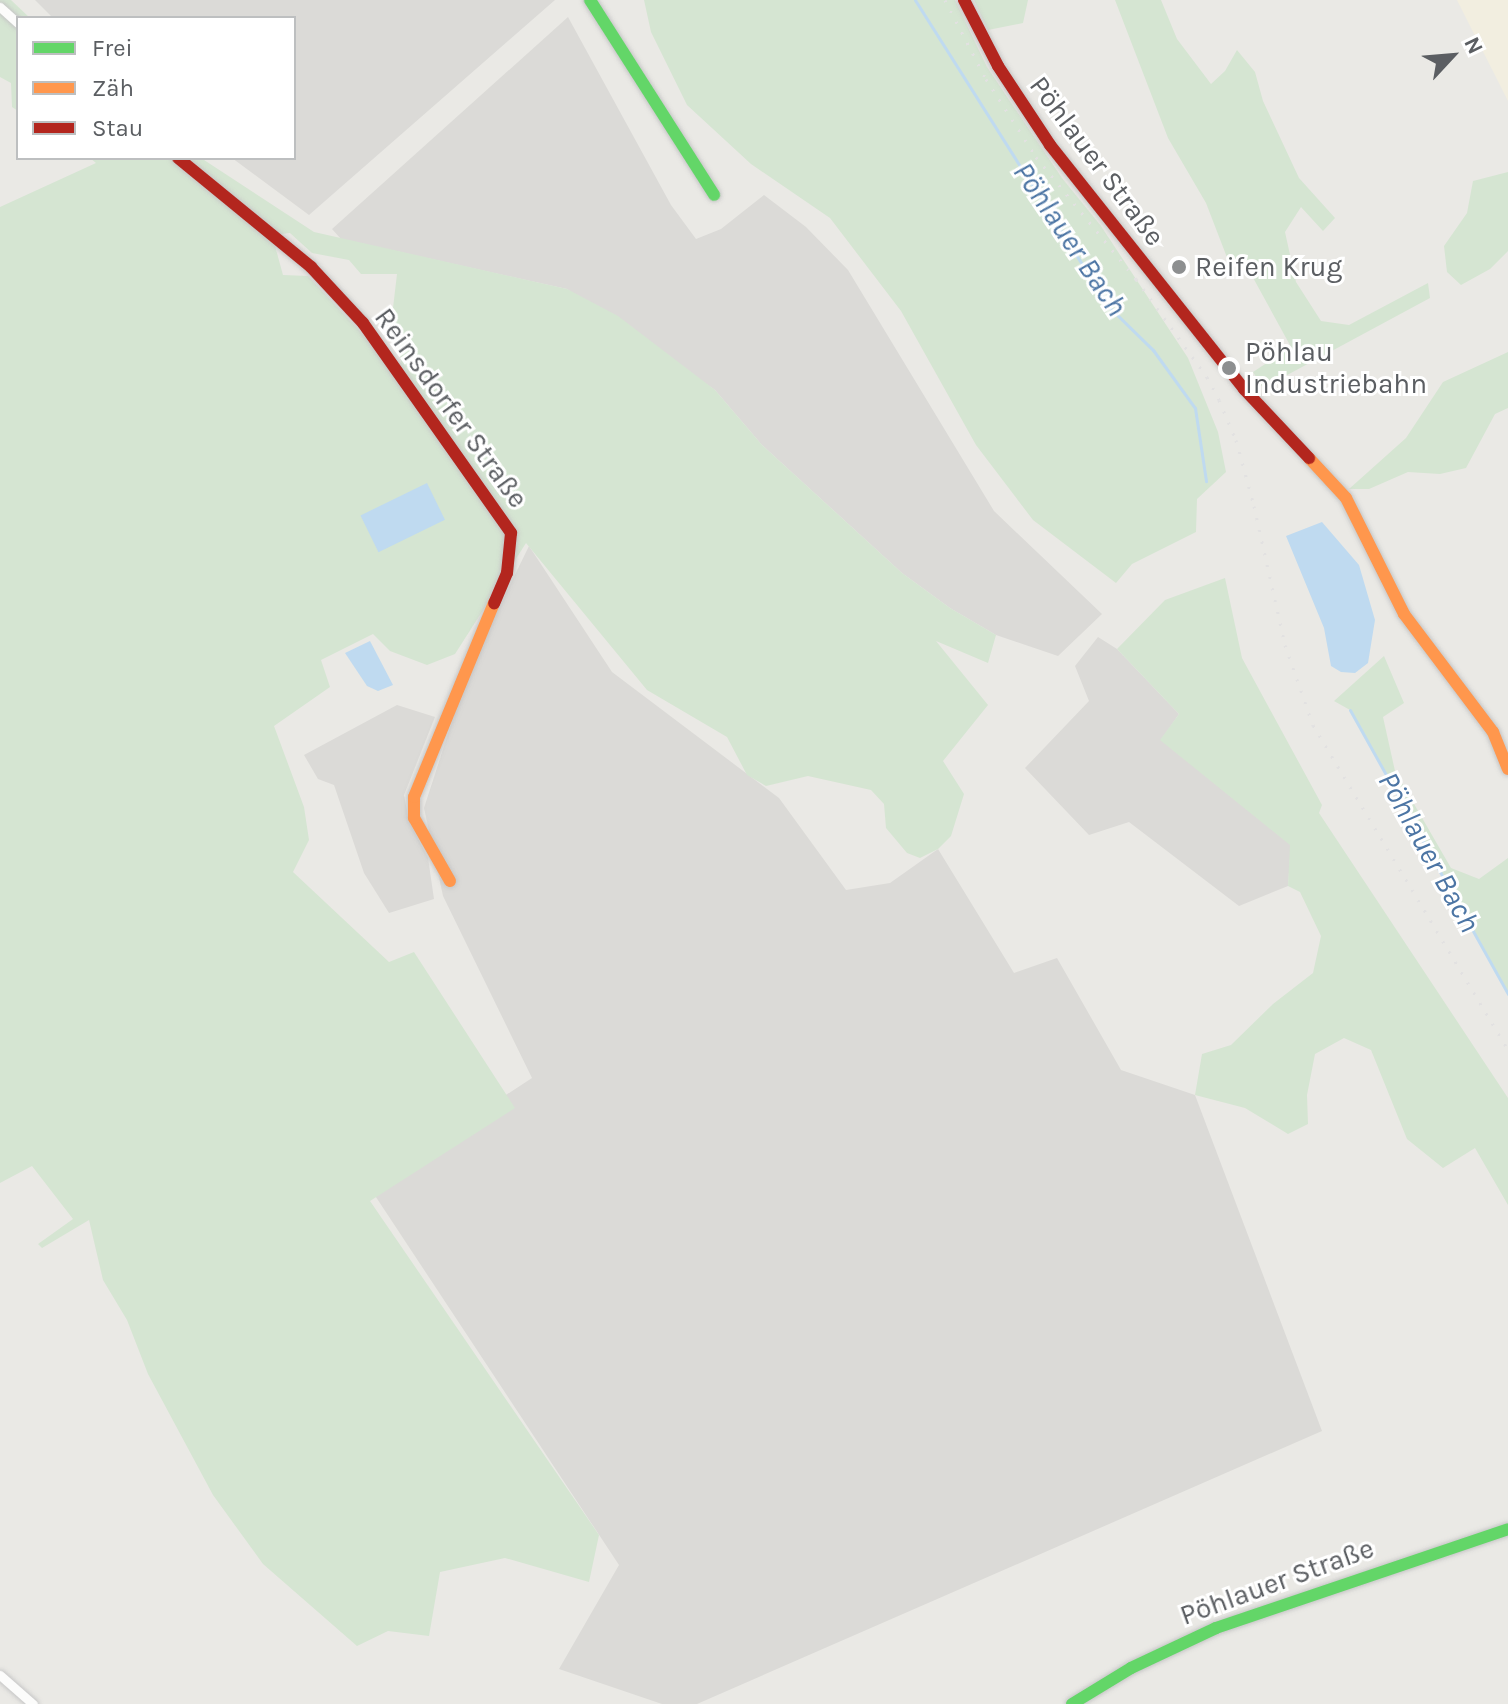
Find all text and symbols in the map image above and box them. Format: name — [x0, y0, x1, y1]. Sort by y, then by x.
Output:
legend — [16, 16, 296, 160]
north arrow — [1412, 16, 1492, 96]
text: N — [1458, 33, 1489, 58]
text: Frei — [92, 34, 133, 62]
street label: Pöhlauer Straße — [1022, 70, 1172, 252]
text: Zäh — [92, 74, 134, 102]
text: Stau — [92, 114, 143, 142]
water label: Pöhlauer Bach — [1005, 155, 1135, 323]
place label: Reifen Krug — [1195, 250, 1342, 284]
marker: Reifen Krug — [1170, 258, 1188, 276]
street label: Reinsdorfer Straße — [367, 302, 535, 514]
place label: Pöhlau Industriebahn — [1245, 335, 1427, 401]
marker: Pöhlau Industriebahn — [1220, 359, 1238, 377]
water label: Pöhlauer Bach — [1370, 766, 1488, 938]
street label: Pöhlauer Straße — [1176, 1531, 1378, 1633]

